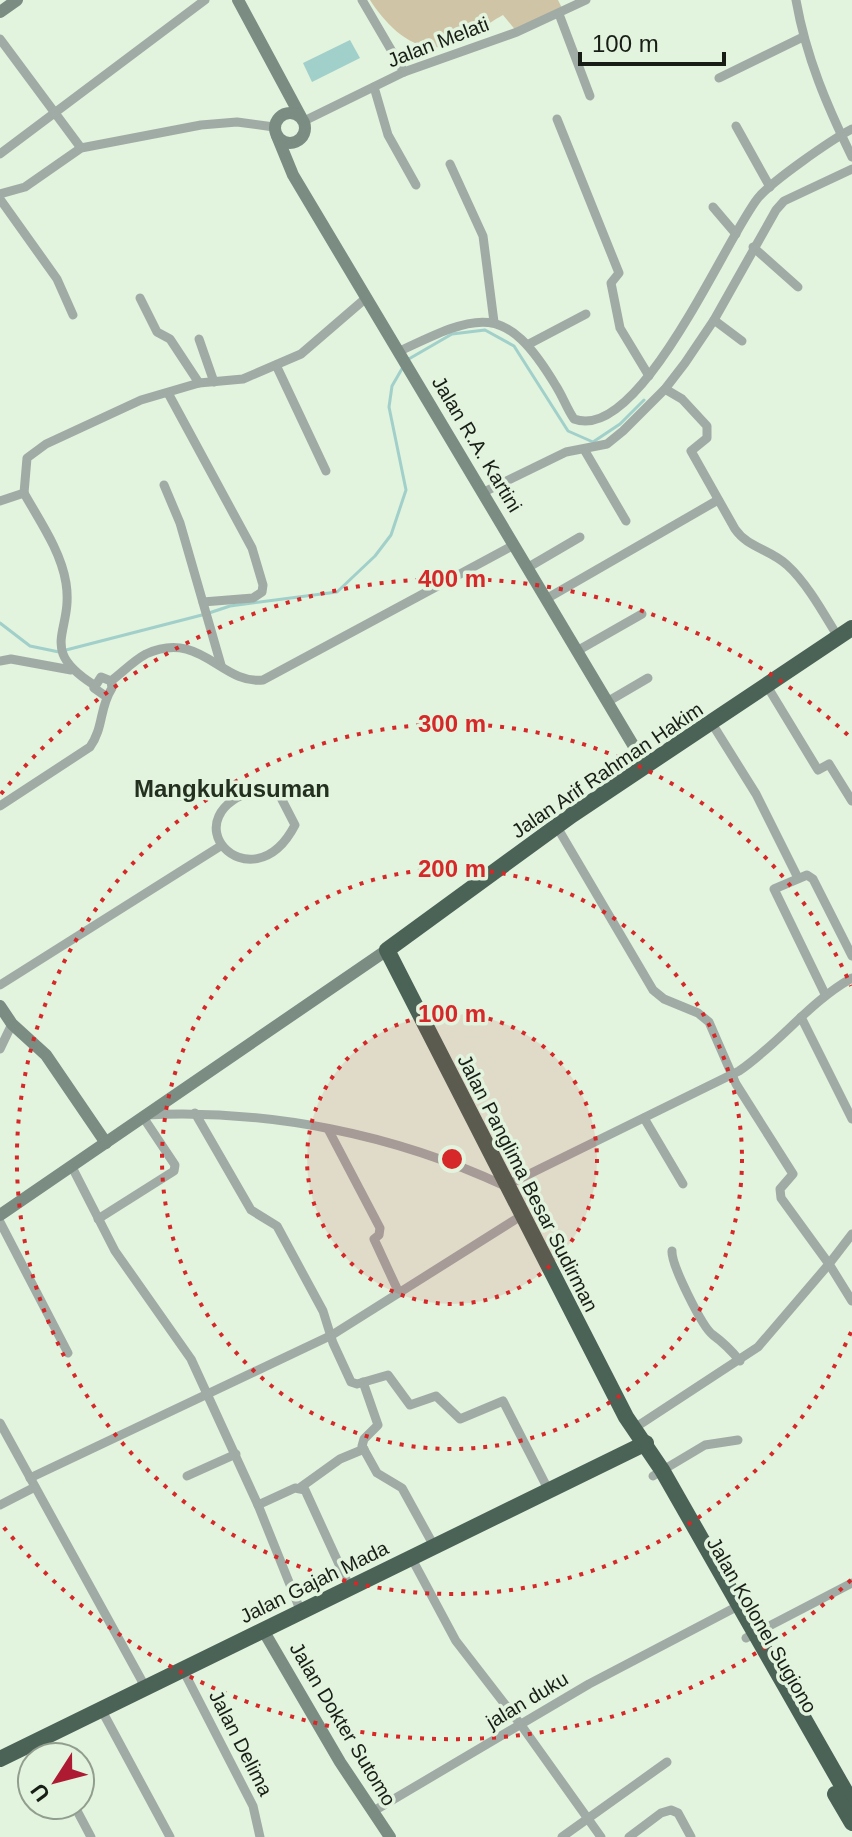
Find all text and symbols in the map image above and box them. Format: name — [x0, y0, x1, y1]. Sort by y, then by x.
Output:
street label: Jalan Melati — [384, 13, 492, 71]
scale bar — [580, 16, 724, 66]
text: 100 m — [592, 30, 659, 57]
street label: Jalan R.A. Kartini — [428, 372, 526, 516]
text: 400 m — [418, 565, 486, 592]
street label: Jalan Arif Rahman Hakim — [507, 698, 707, 842]
text: 300 m — [418, 710, 486, 737]
district label: Mangkukusuman — [134, 775, 330, 802]
text: 200 m — [418, 855, 486, 882]
text: 100 m — [418, 1000, 486, 1027]
street label: Jalan Panglima Besar Sudirman — [453, 1051, 603, 1315]
centre of rings — [438, 1145, 466, 1173]
street label: Jalan Kolonel Sugiono — [703, 1533, 821, 1717]
street label: Jalan Gajah Mada — [236, 1536, 393, 1627]
street label: Jalan Dokter Sutomo — [285, 1638, 401, 1810]
street label: jalan duku — [481, 1667, 572, 1733]
street label: Jalan Delima — [205, 1687, 277, 1800]
north arrow — [16, 1741, 96, 1821]
text: U — [25, 1779, 55, 1806]

